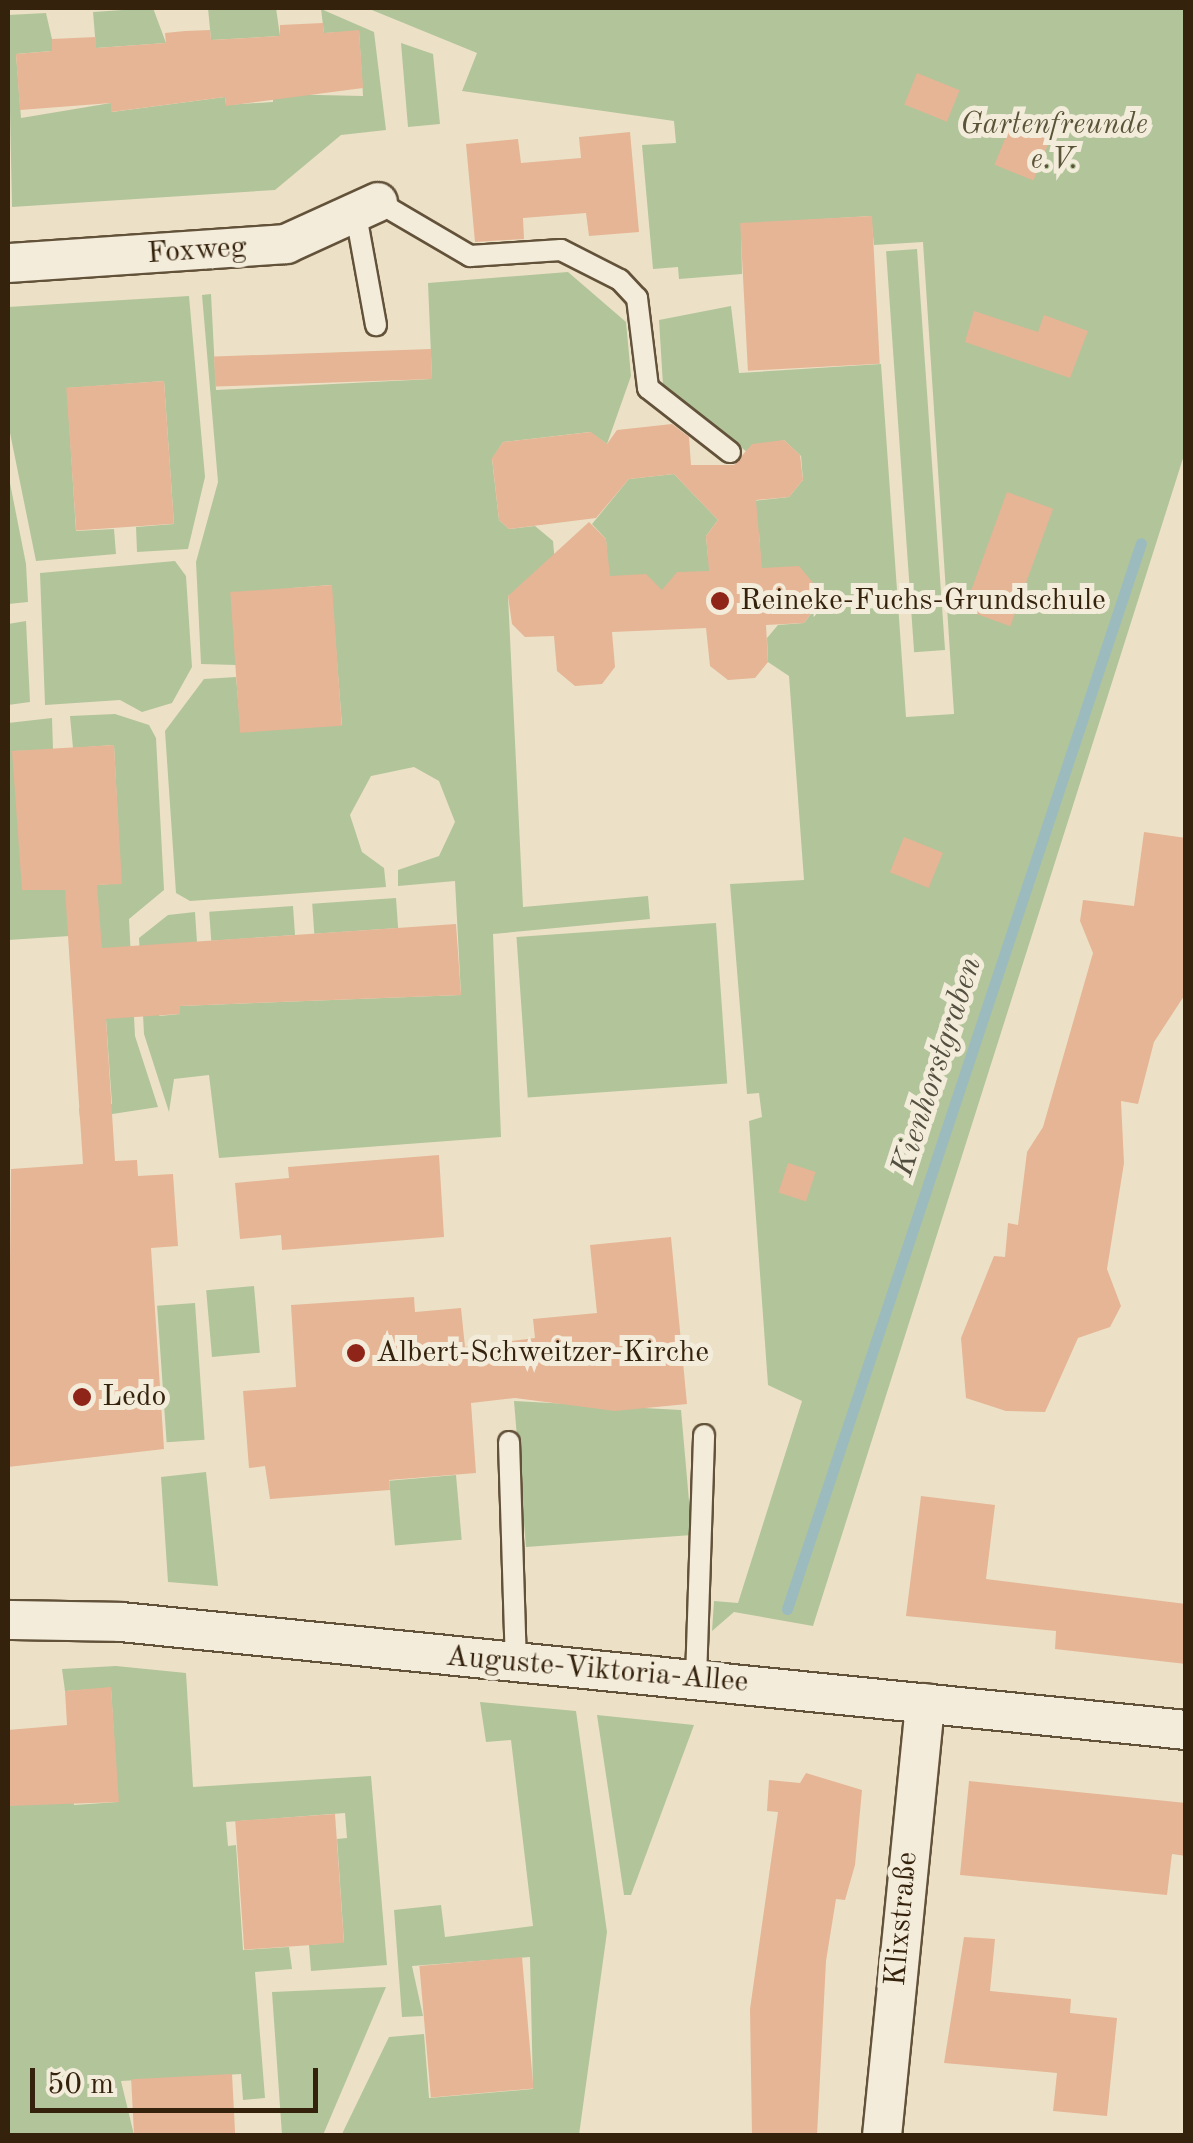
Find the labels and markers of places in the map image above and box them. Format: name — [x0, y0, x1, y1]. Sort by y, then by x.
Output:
place label: Reineke-Fuchs-Grundschule — [740, 583, 1106, 619]
marker: Reineke-Fuchs-Grundschule — [709, 590, 731, 612]
place label: Albert-Schweitzer-Kirche — [376, 1335, 709, 1371]
marker: Albert-Schweitzer-Kirche — [345, 1342, 367, 1364]
place label: Ledo — [102, 1379, 166, 1415]
marker: Ledo — [71, 1386, 93, 1408]

